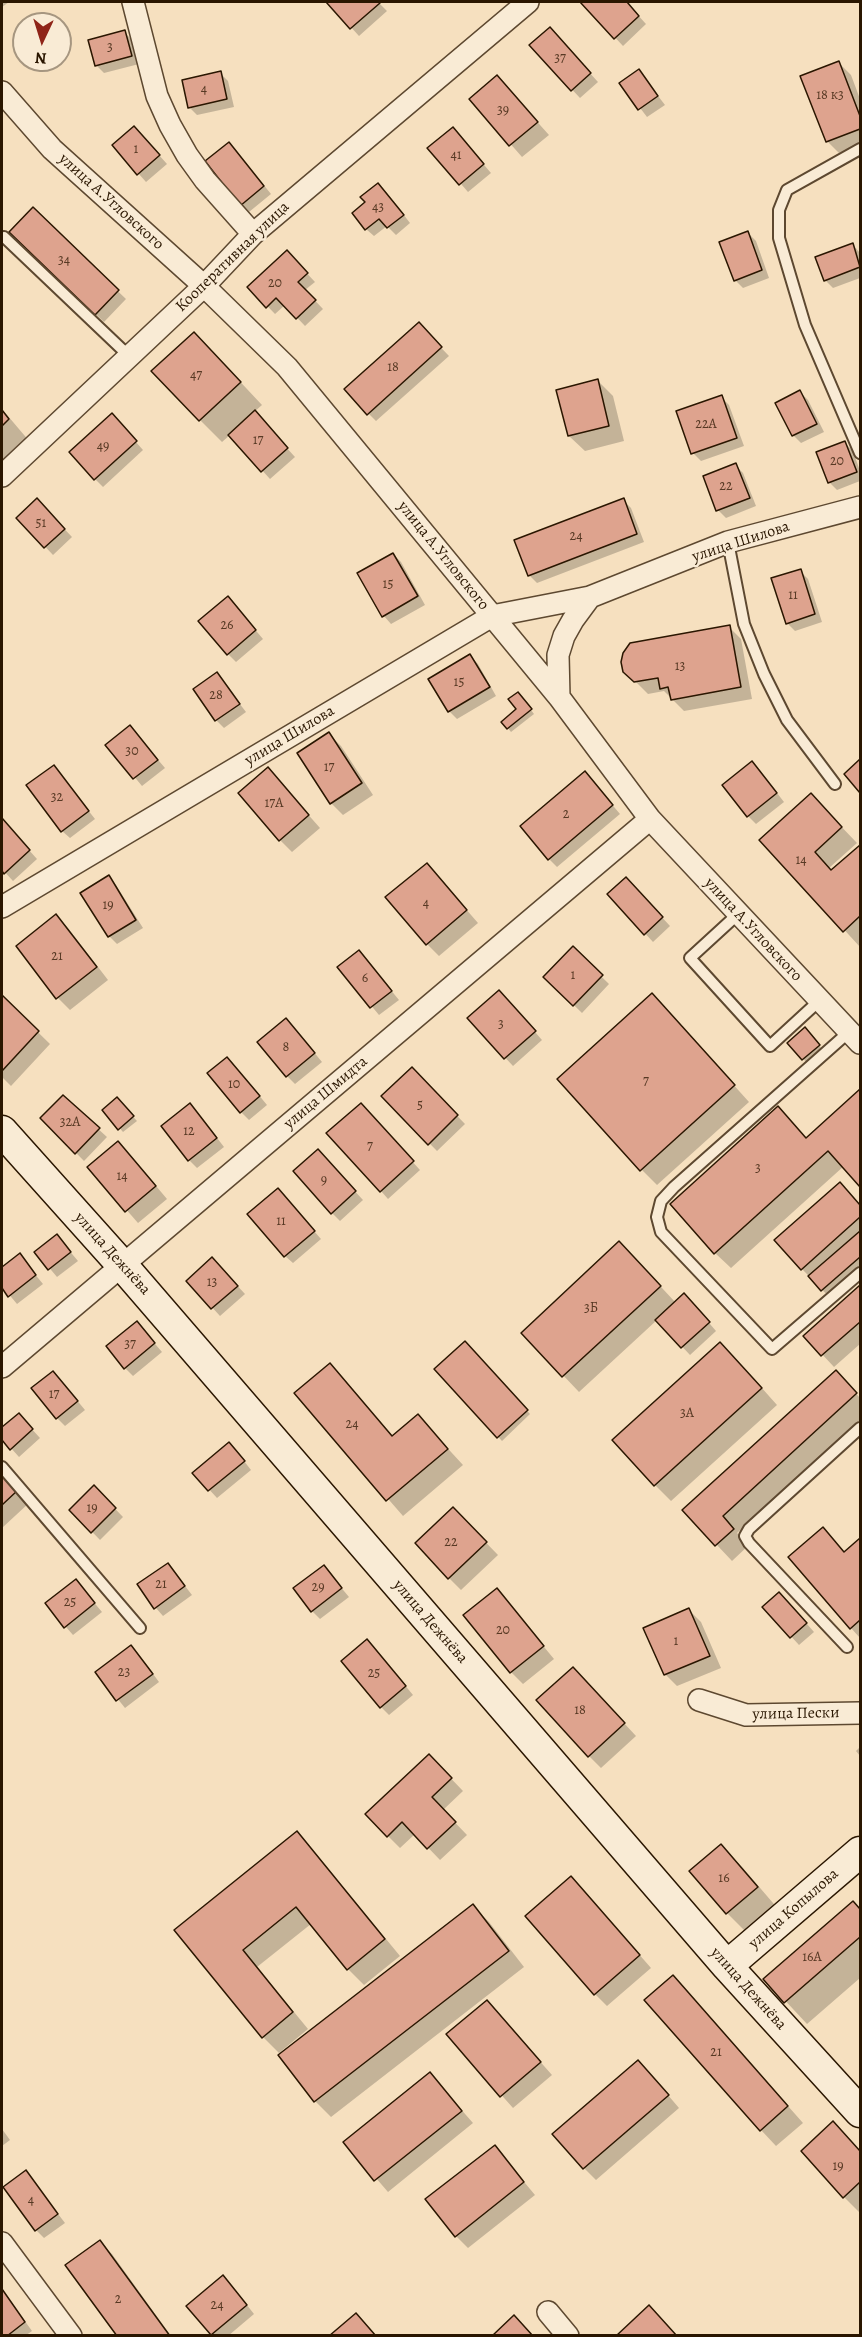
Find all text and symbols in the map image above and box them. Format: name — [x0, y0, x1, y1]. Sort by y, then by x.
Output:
north arrow — [12, 12, 72, 72]
house number: 3 — [107, 40, 113, 56]
text: N — [34, 47, 47, 69]
house number: 37 — [554, 51, 566, 67]
house number: 4 — [201, 82, 207, 98]
house number: 18 к3 — [816, 88, 844, 104]
house number: 39 — [497, 103, 509, 119]
house number: 1 — [134, 142, 138, 158]
house number: 41 — [450, 148, 462, 164]
street label: улица А.Угловского — [54, 150, 168, 254]
street label: Кооперативная улица — [172, 198, 294, 316]
house number: 43 — [372, 200, 384, 216]
house number: 34 — [58, 253, 70, 269]
house number: 20 — [268, 276, 282, 292]
house number: 18 — [387, 360, 399, 376]
house number: 47 — [190, 368, 202, 384]
house number: 22А — [695, 417, 717, 433]
house number: 17 — [253, 433, 263, 449]
house number: 49 — [97, 439, 109, 455]
house number: 20 — [830, 454, 844, 470]
house number: 22 — [719, 479, 733, 495]
street label: улица А.Угловского — [393, 498, 493, 614]
house number: 51 — [36, 516, 46, 532]
street label: улица Шилова — [690, 517, 792, 567]
house number: 24 — [570, 529, 582, 545]
house number: 15 — [383, 577, 393, 593]
house number: 11 — [788, 588, 798, 604]
house number: 26 — [220, 618, 234, 634]
house number: 13 — [675, 659, 685, 675]
house number: 15 — [454, 675, 464, 691]
house number: 28 — [209, 688, 223, 704]
street label: улица Шилова — [242, 702, 338, 770]
house number: 30 — [125, 744, 139, 760]
house number: 17 — [324, 760, 334, 776]
house number: 32 — [51, 790, 63, 806]
house number: 17А — [265, 796, 283, 812]
house number: 2 — [563, 807, 569, 823]
house number: 14 — [795, 853, 807, 869]
street label: улица А.Угловского — [700, 874, 806, 986]
house number: 4 — [423, 896, 429, 912]
house number: 19 — [102, 898, 114, 914]
house number: 21 — [51, 949, 63, 965]
house number: 1 — [571, 968, 575, 984]
house number: 6 — [362, 971, 368, 987]
house number: 3 — [498, 1017, 504, 1033]
house number: 8 — [283, 1040, 289, 1056]
street label: улица Шмидта — [280, 1052, 372, 1134]
house number: 7 — [643, 1074, 649, 1090]
house number: 10 — [228, 1077, 240, 1093]
house number: 5 — [417, 1098, 423, 1114]
house number: 32А — [60, 1115, 80, 1131]
house number: 12 — [183, 1124, 195, 1140]
house number: 7 — [367, 1139, 373, 1155]
house number: 3 — [755, 1161, 761, 1177]
house number: 14 — [116, 1169, 128, 1185]
house number: 9 — [321, 1173, 327, 1189]
street label: улица Дежнёва — [70, 1209, 154, 1299]
house number: 11 — [276, 1214, 286, 1230]
house number: 13 — [207, 1275, 217, 1291]
house number: 3Б — [584, 1301, 598, 1317]
house number: 37 — [124, 1337, 136, 1353]
house number: 17 — [49, 1387, 59, 1403]
house number: 3А — [680, 1406, 694, 1422]
house number: 24 — [346, 1417, 358, 1433]
house number: 19 — [86, 1501, 98, 1517]
house number: 22 — [444, 1535, 458, 1551]
street label: улица Дежнёва — [388, 1576, 472, 1668]
house number: 21 — [155, 1577, 167, 1593]
house number: 29 — [311, 1580, 325, 1596]
house number: 25 — [64, 1595, 76, 1611]
house number: 20 — [496, 1623, 510, 1639]
house number: 1 — [674, 1634, 678, 1650]
house number: 23 — [118, 1665, 130, 1681]
house number: 25 — [368, 1666, 380, 1682]
house number: 18 — [574, 1703, 586, 1719]
street label: улица Пески — [752, 1704, 840, 1724]
street label: улица Копылова — [745, 1865, 843, 1953]
house number: 16 — [718, 1871, 730, 1887]
street label: улица Дежнёва — [706, 1944, 790, 2034]
house number: 16А — [802, 1950, 822, 1966]
house number: 21 — [710, 2045, 722, 2061]
house number: 19 — [832, 2159, 844, 2175]
house number: 4 — [28, 2193, 34, 2209]
house number: 2 — [115, 2292, 121, 2308]
house number: 24 — [211, 2298, 223, 2314]

